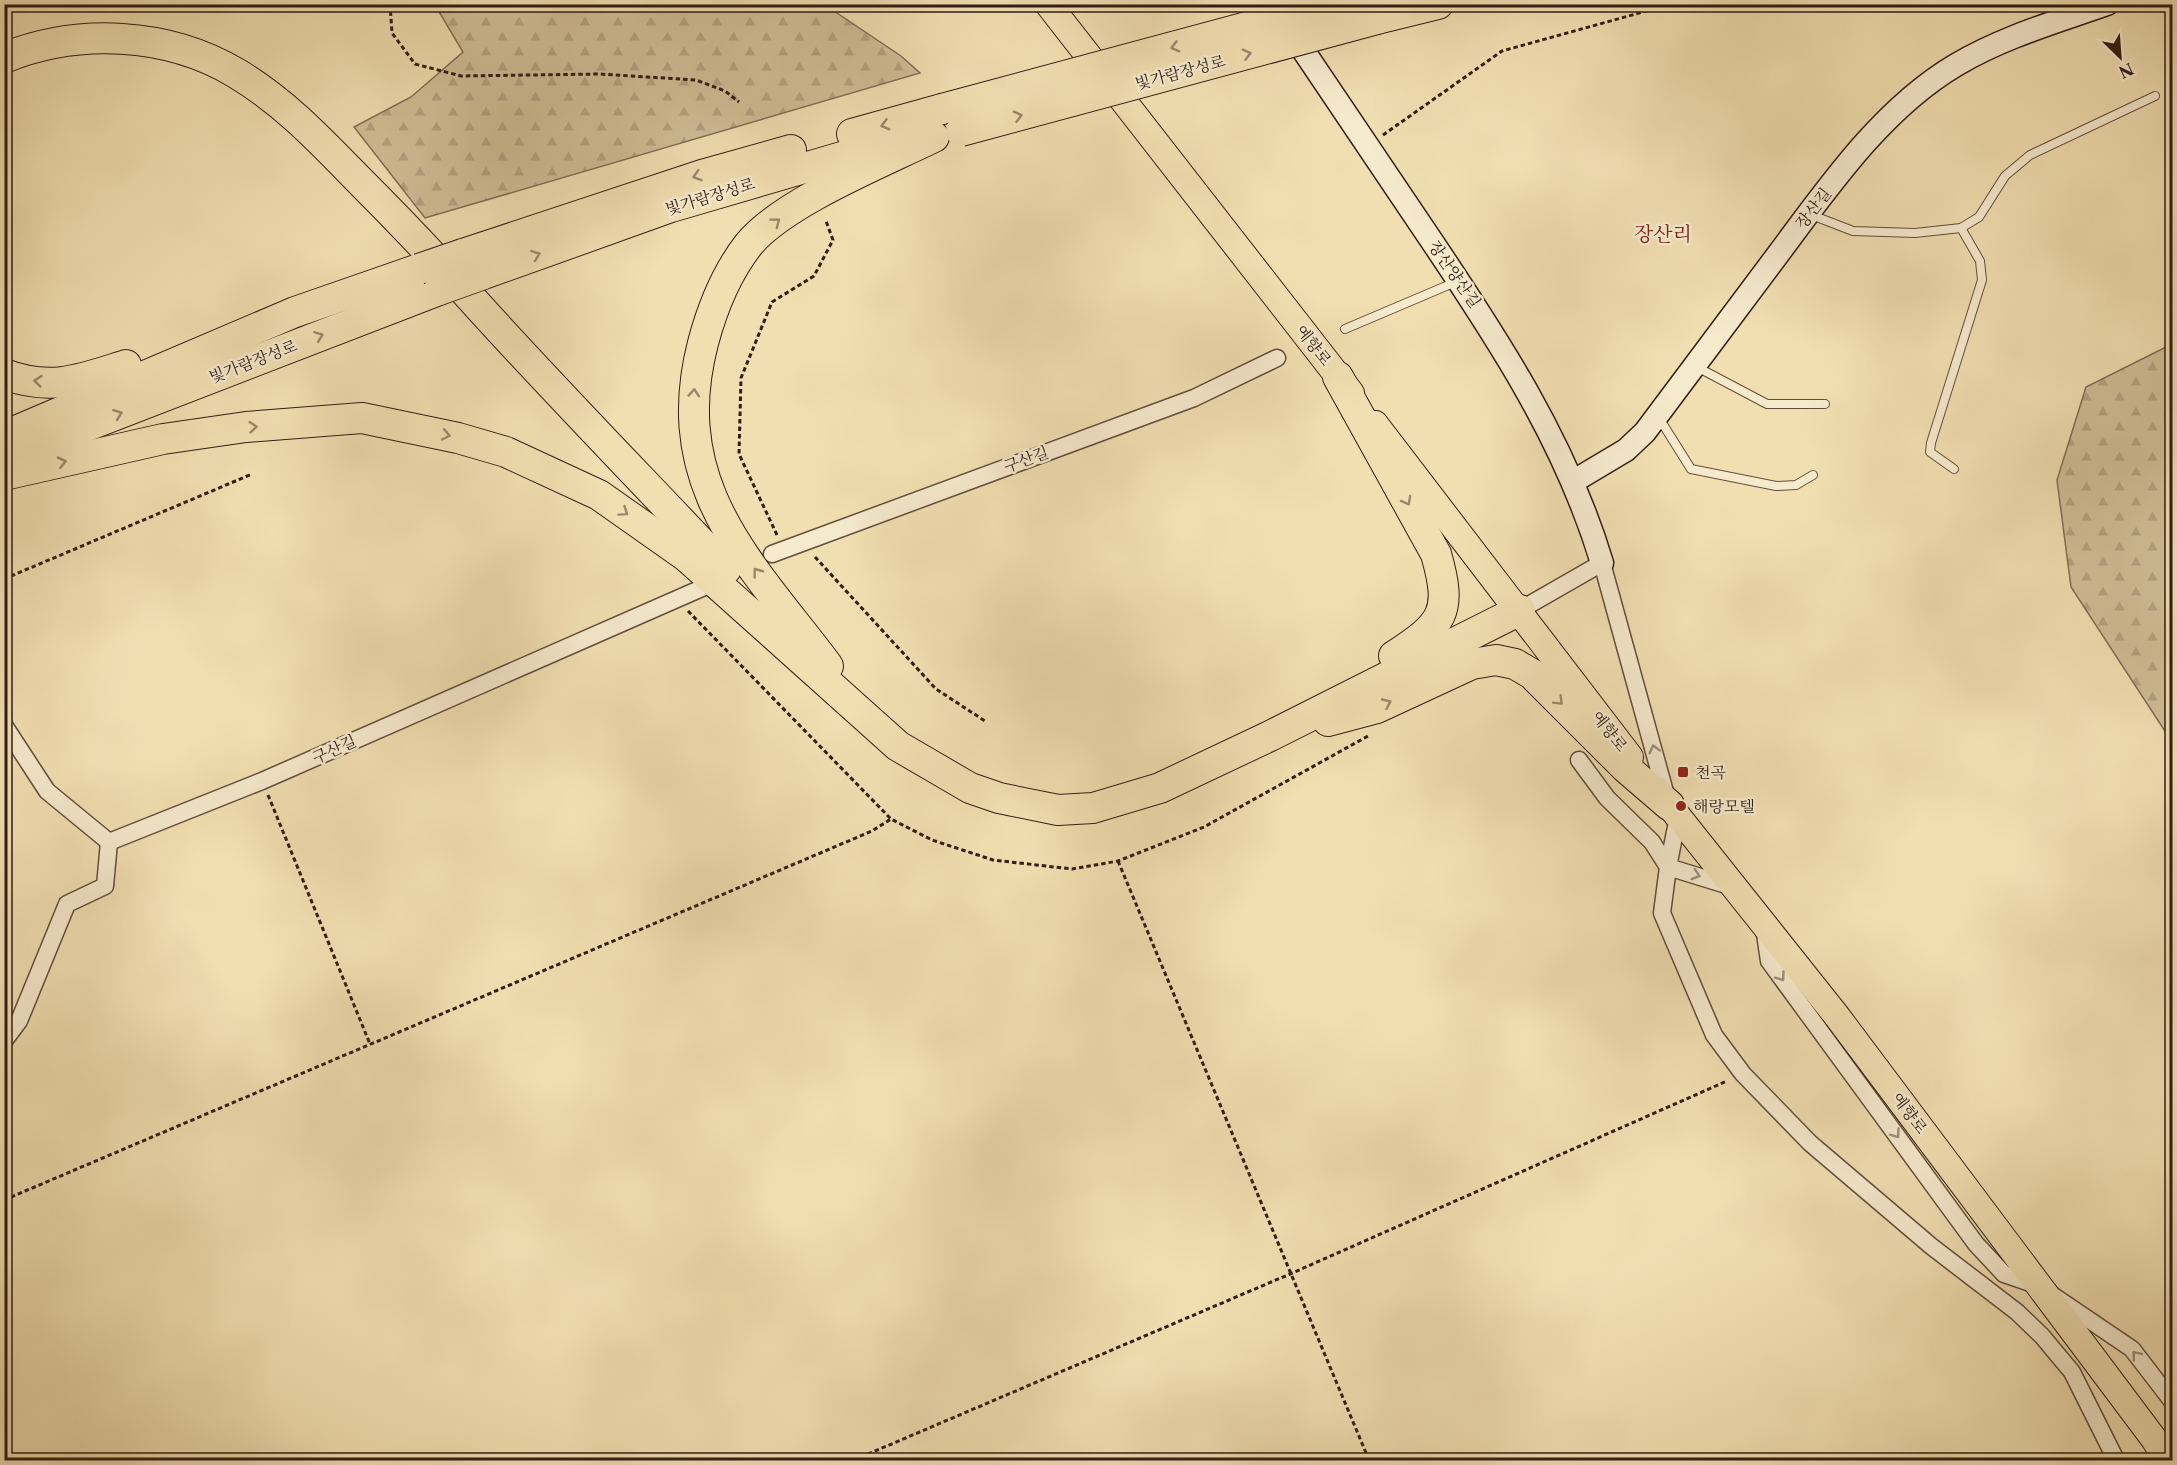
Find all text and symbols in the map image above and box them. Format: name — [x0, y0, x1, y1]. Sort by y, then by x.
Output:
north arrow — [2090, 27, 2150, 87]
one-way arrow — [1170, 40, 1181, 52]
one-way arrow — [1241, 49, 1252, 61]
street label: 빛가람장성로 — [1133, 50, 1228, 94]
text: N — [2116, 59, 2137, 83]
one-way arrow — [1012, 111, 1023, 123]
one-way arrow — [881, 118, 891, 130]
one-way arrow — [692, 169, 703, 181]
street label: 빛가람장성로 — [663, 173, 758, 219]
street label: 장산길 — [1791, 184, 1835, 232]
one-way arrow — [769, 218, 780, 229]
district label: 장산리 — [1634, 222, 1692, 246]
street label: 장산양산길 — [1425, 237, 1485, 311]
one-way arrow — [530, 250, 541, 263]
street label: 예향로 — [1292, 321, 1336, 370]
one-way arrow — [313, 330, 324, 343]
street label: 빛가람장성로 — [206, 335, 300, 387]
one-way arrow — [33, 375, 42, 388]
one-way arrow — [687, 388, 700, 397]
one-way arrow — [112, 408, 122, 421]
one-way arrow — [249, 420, 258, 433]
one-way arrow — [441, 428, 451, 441]
street label: 구산길 — [1001, 442, 1051, 476]
one-way arrow — [56, 457, 66, 470]
one-way arrow — [1400, 495, 1411, 506]
one-way arrow — [617, 505, 628, 516]
one-way arrow — [754, 567, 765, 578]
one-way arrow — [1551, 693, 1562, 704]
one-way arrow — [1381, 699, 1392, 711]
street label: 예향로 — [1588, 707, 1632, 756]
street label: 구산길 — [309, 730, 359, 768]
one-way arrow — [1648, 744, 1661, 754]
place label: 천곡 — [1695, 762, 1726, 782]
marker: 천곡 — [1676, 765, 1690, 779]
place label: 해랑모텔 — [1693, 796, 1755, 816]
marker: 해랑모텔 — [1674, 799, 1688, 813]
one-way arrow — [1690, 868, 1701, 880]
one-way arrow — [1774, 970, 1785, 981]
street label: 예향로 — [1888, 1088, 1932, 1138]
one-way arrow — [1888, 1128, 1899, 1139]
one-way arrow — [2133, 1351, 2144, 1362]

